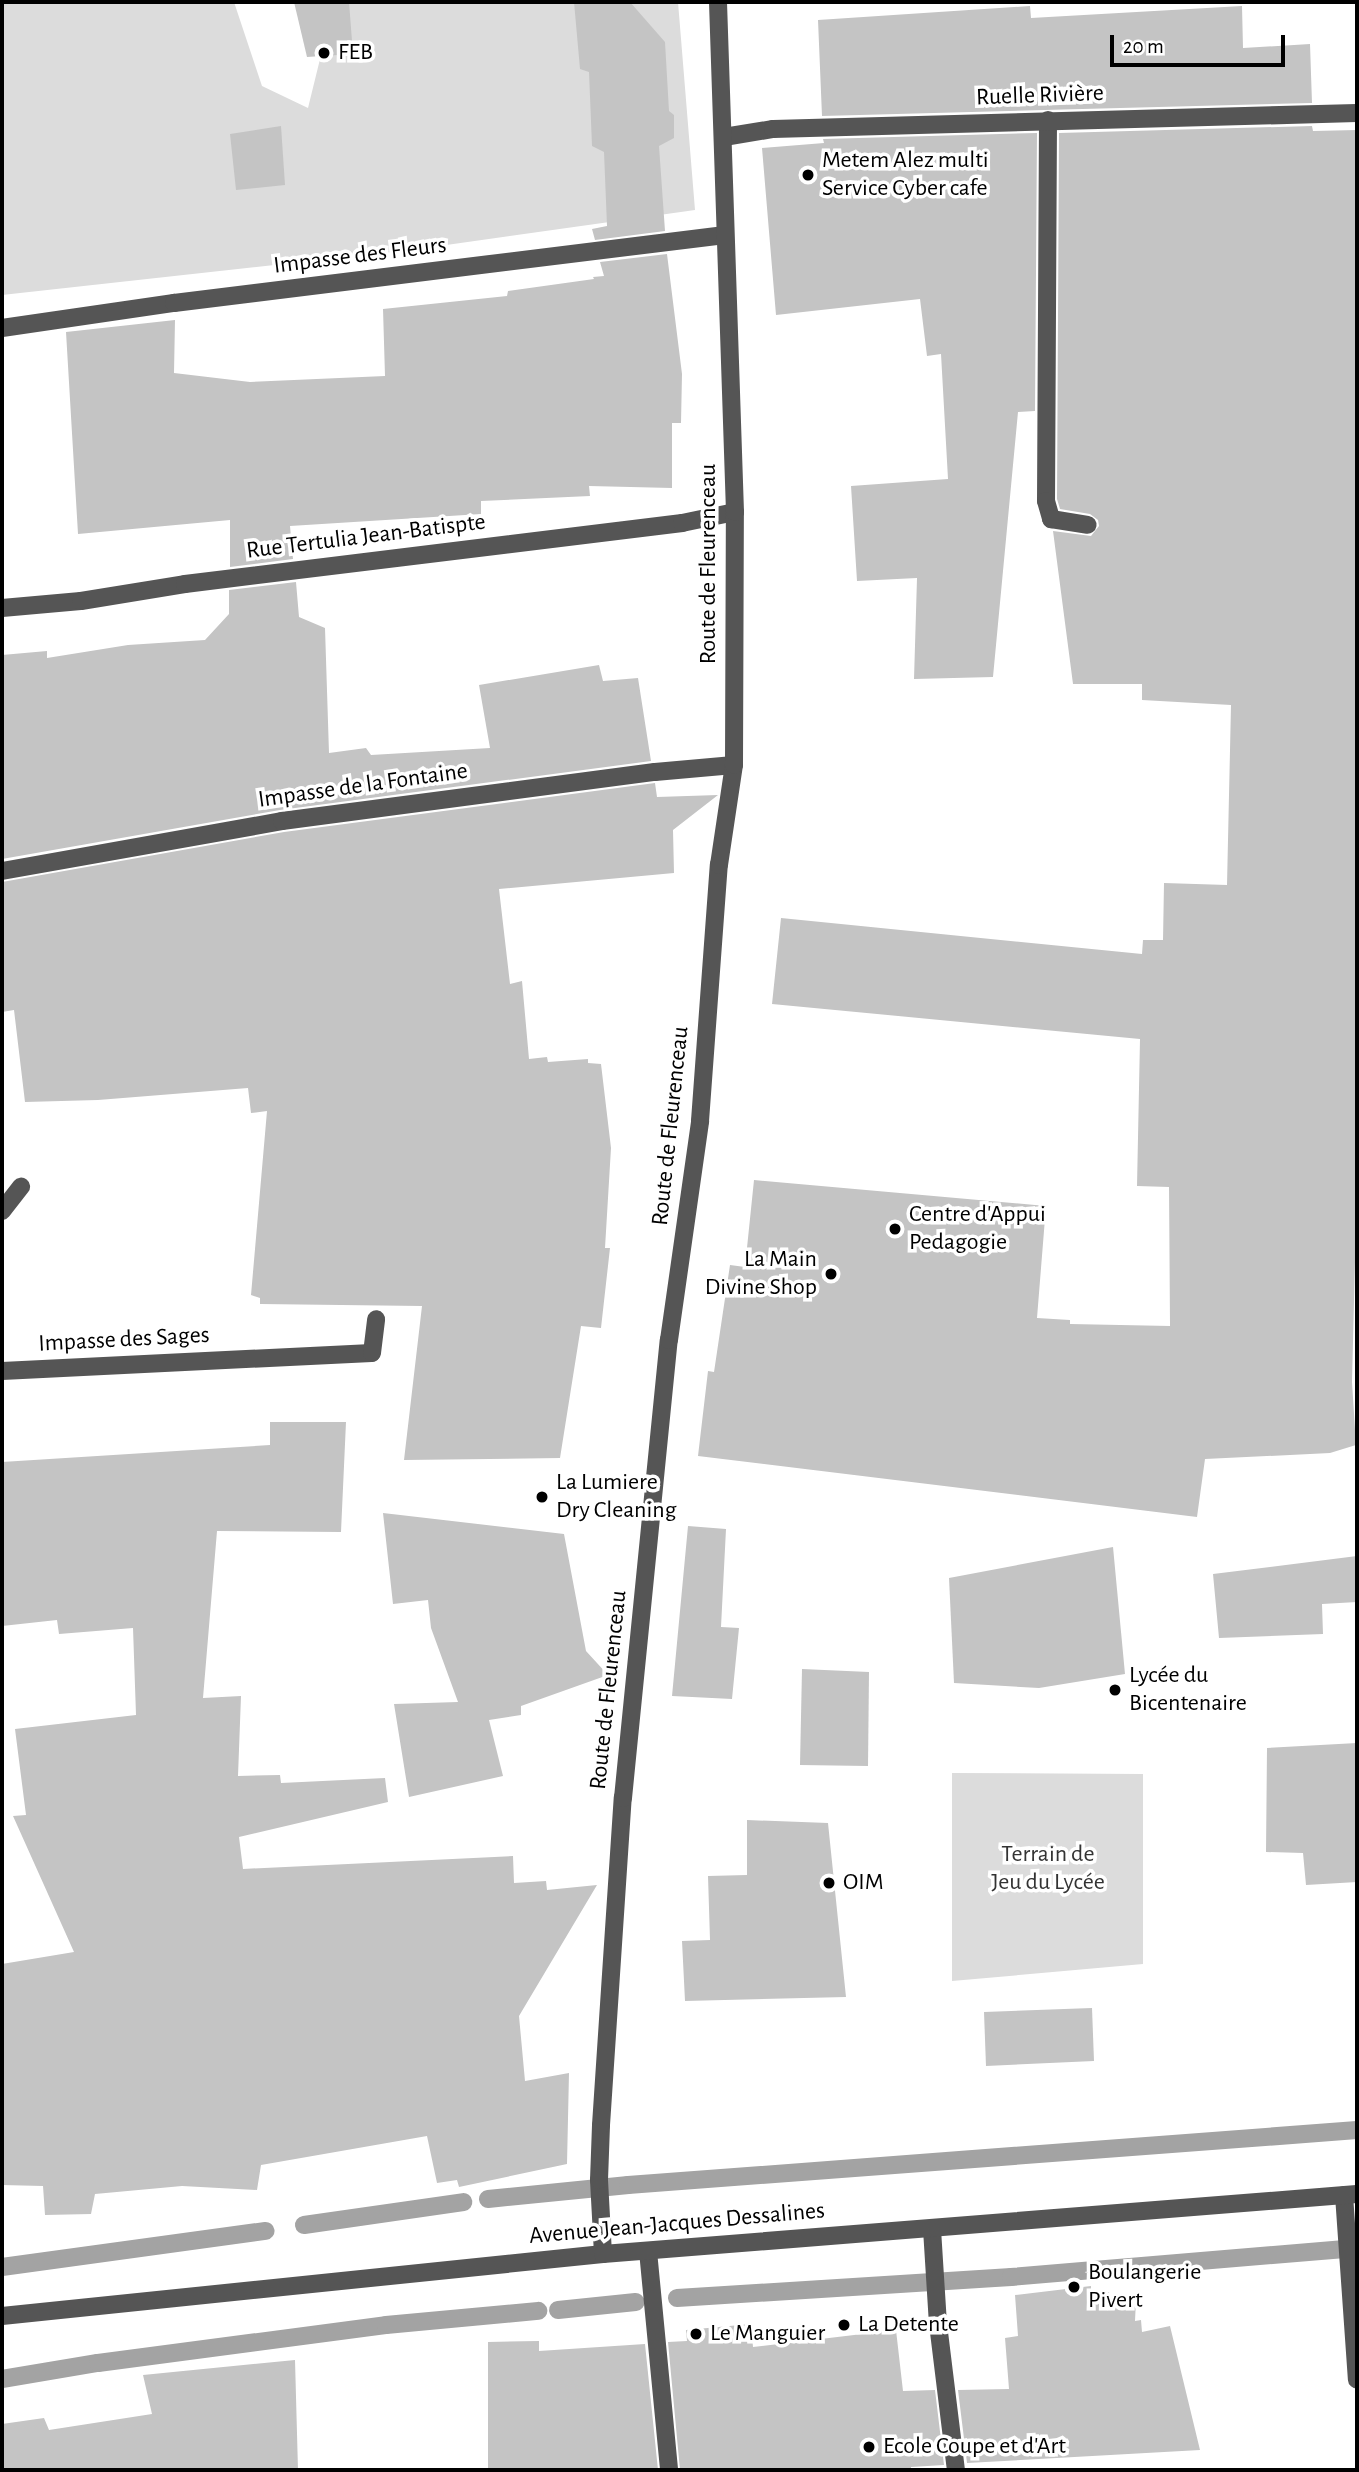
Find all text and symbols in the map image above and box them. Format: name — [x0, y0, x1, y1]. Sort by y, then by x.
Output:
scale bar — [1114, 21, 1289, 65]
text: 20 m — [1123, 36, 1164, 57]
place label: FEB — [338, 39, 373, 67]
marker: FEB — [316, 45, 332, 61]
street label: Ruelle Rivière — [976, 79, 1104, 113]
place label: Metem Alez multi Service Cyber cafe — [822, 147, 989, 203]
marker: Metem Alez multi Service Cyber cafe — [800, 167, 816, 183]
street label: Impasse des Fleurs — [272, 231, 448, 281]
street label: Route de Fleurenceau — [695, 464, 723, 664]
street label: Rue Tertulia Jean-Batispte — [245, 508, 487, 566]
street label: Impasse de la Fontaine — [256, 757, 470, 815]
street label: Route de Fleurenceau — [646, 1025, 696, 1227]
place label: Centre d'Appui Pedagogie — [909, 1201, 1046, 1257]
marker: Centre d'Appui Pedagogie — [887, 1221, 903, 1237]
place label: La Main Divine Shop — [705, 1246, 817, 1302]
marker: La Main Divine Shop — [823, 1266, 839, 1282]
street label: Impasse des Sages — [38, 1321, 210, 1359]
place label: La Lumiere Dry Cleaning — [556, 1469, 676, 1525]
marker: La Lumiere Dry Cleaning — [534, 1489, 550, 1505]
street label: Route de Fleurenceau — [584, 1589, 634, 1791]
place label: Lycée du Bicentenaire — [1129, 1662, 1247, 1718]
marker: Lycée du Bicentenaire — [1107, 1682, 1123, 1698]
park label: Terrain de Jeu du Lycée — [991, 1841, 1105, 1897]
place label: OIM — [843, 1869, 884, 1897]
marker: OIM — [821, 1875, 837, 1891]
street label: Avenue Jean-Jacques Dessalines — [528, 2197, 826, 2251]
place label: Boulangerie Pivert — [1088, 2259, 1201, 2315]
marker: Boulangerie Pivert — [1066, 2279, 1082, 2295]
place label: La Detente — [858, 2311, 959, 2339]
marker: La Detente — [836, 2317, 852, 2333]
place label: Le Manguier — [710, 2320, 825, 2348]
marker: Le Manguier — [688, 2326, 704, 2342]
place label: Ecole Coupe et d'Art — [883, 2433, 1066, 2461]
marker: Ecole Coupe et d'Art — [861, 2439, 877, 2455]

